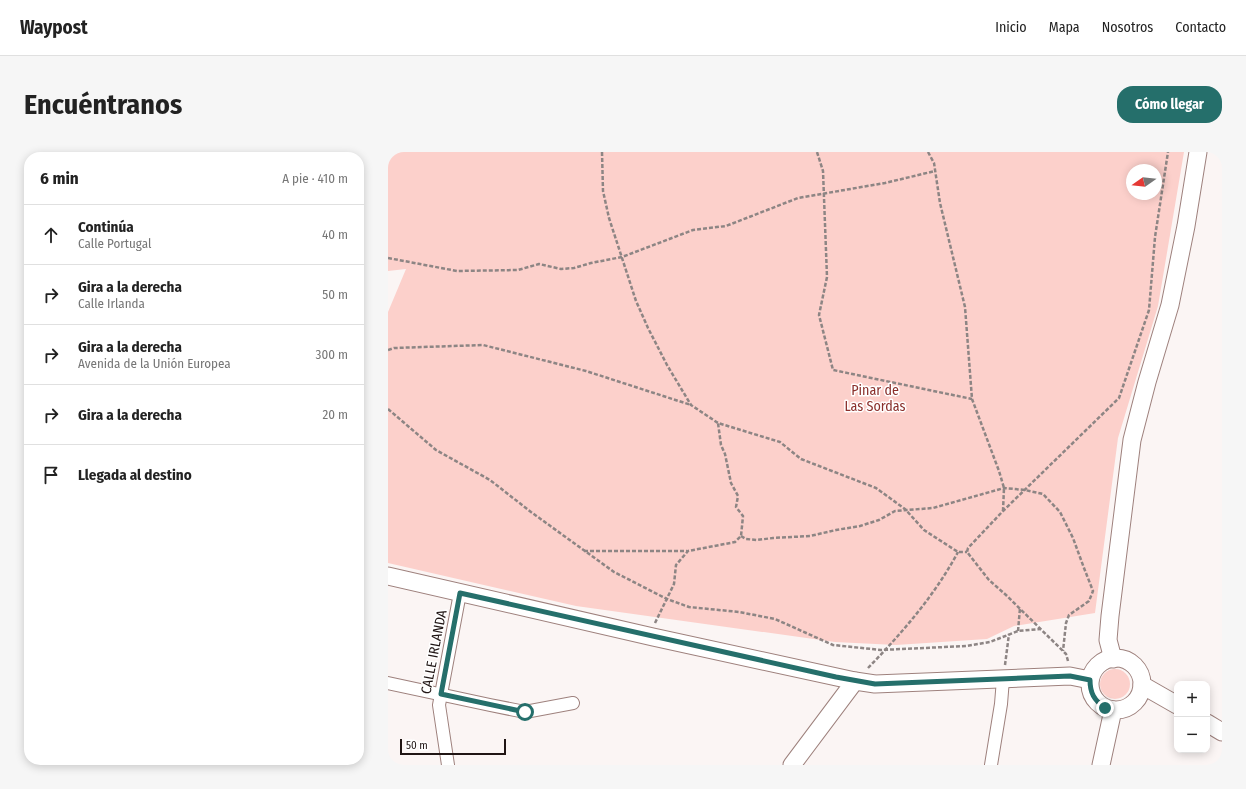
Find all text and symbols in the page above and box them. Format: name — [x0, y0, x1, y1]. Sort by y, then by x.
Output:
text: Waypost — [20, 16, 88, 39]
text: Inicio — [995, 19, 1027, 36]
text: Mapa — [1049, 19, 1080, 36]
text: Nosotros — [1102, 19, 1153, 36]
text: Contacto — [1175, 19, 1226, 36]
button: Cómo llegar — [1117, 86, 1222, 123]
text: Encuéntranos — [24, 88, 182, 121]
north arrow — [1126, 164, 1162, 200]
text: 6 min — [40, 168, 79, 189]
text: A pie · 410 m — [282, 171, 348, 186]
text: Continúa — [78, 218, 134, 236]
icon: ahead — [40, 224, 62, 246]
text: 40 m — [322, 227, 348, 242]
text: Calle Portugal — [78, 236, 151, 251]
text: Gira a la derecha — [78, 278, 182, 296]
icon: right — [40, 284, 62, 306]
text: 50 m — [322, 287, 348, 302]
text: Calle Irlanda — [78, 296, 145, 311]
text: Gira a la derecha — [78, 338, 182, 356]
icon: right — [40, 344, 62, 366]
text: 300 m — [316, 347, 348, 362]
text: Avenida de la Unión Europea — [78, 356, 231, 371]
park label: Pinar de Las Sordas — [844, 382, 906, 415]
icon: right — [40, 404, 62, 426]
text: Gira a la derecha — [78, 406, 182, 424]
text: 20 m — [322, 407, 348, 422]
icon: arrive — [40, 464, 62, 486]
text: Llegada al destino — [78, 466, 192, 484]
street label: CALLE IRLANDA — [418, 608, 451, 696]
map controls — [1174, 681, 1210, 753]
button: + — [1174, 681, 1210, 717]
route end — [1096, 699, 1114, 717]
route start — [516, 703, 534, 721]
button: − — [1174, 717, 1210, 753]
scale bar — [400, 737, 506, 756]
text: 50 m — [406, 739, 428, 752]

